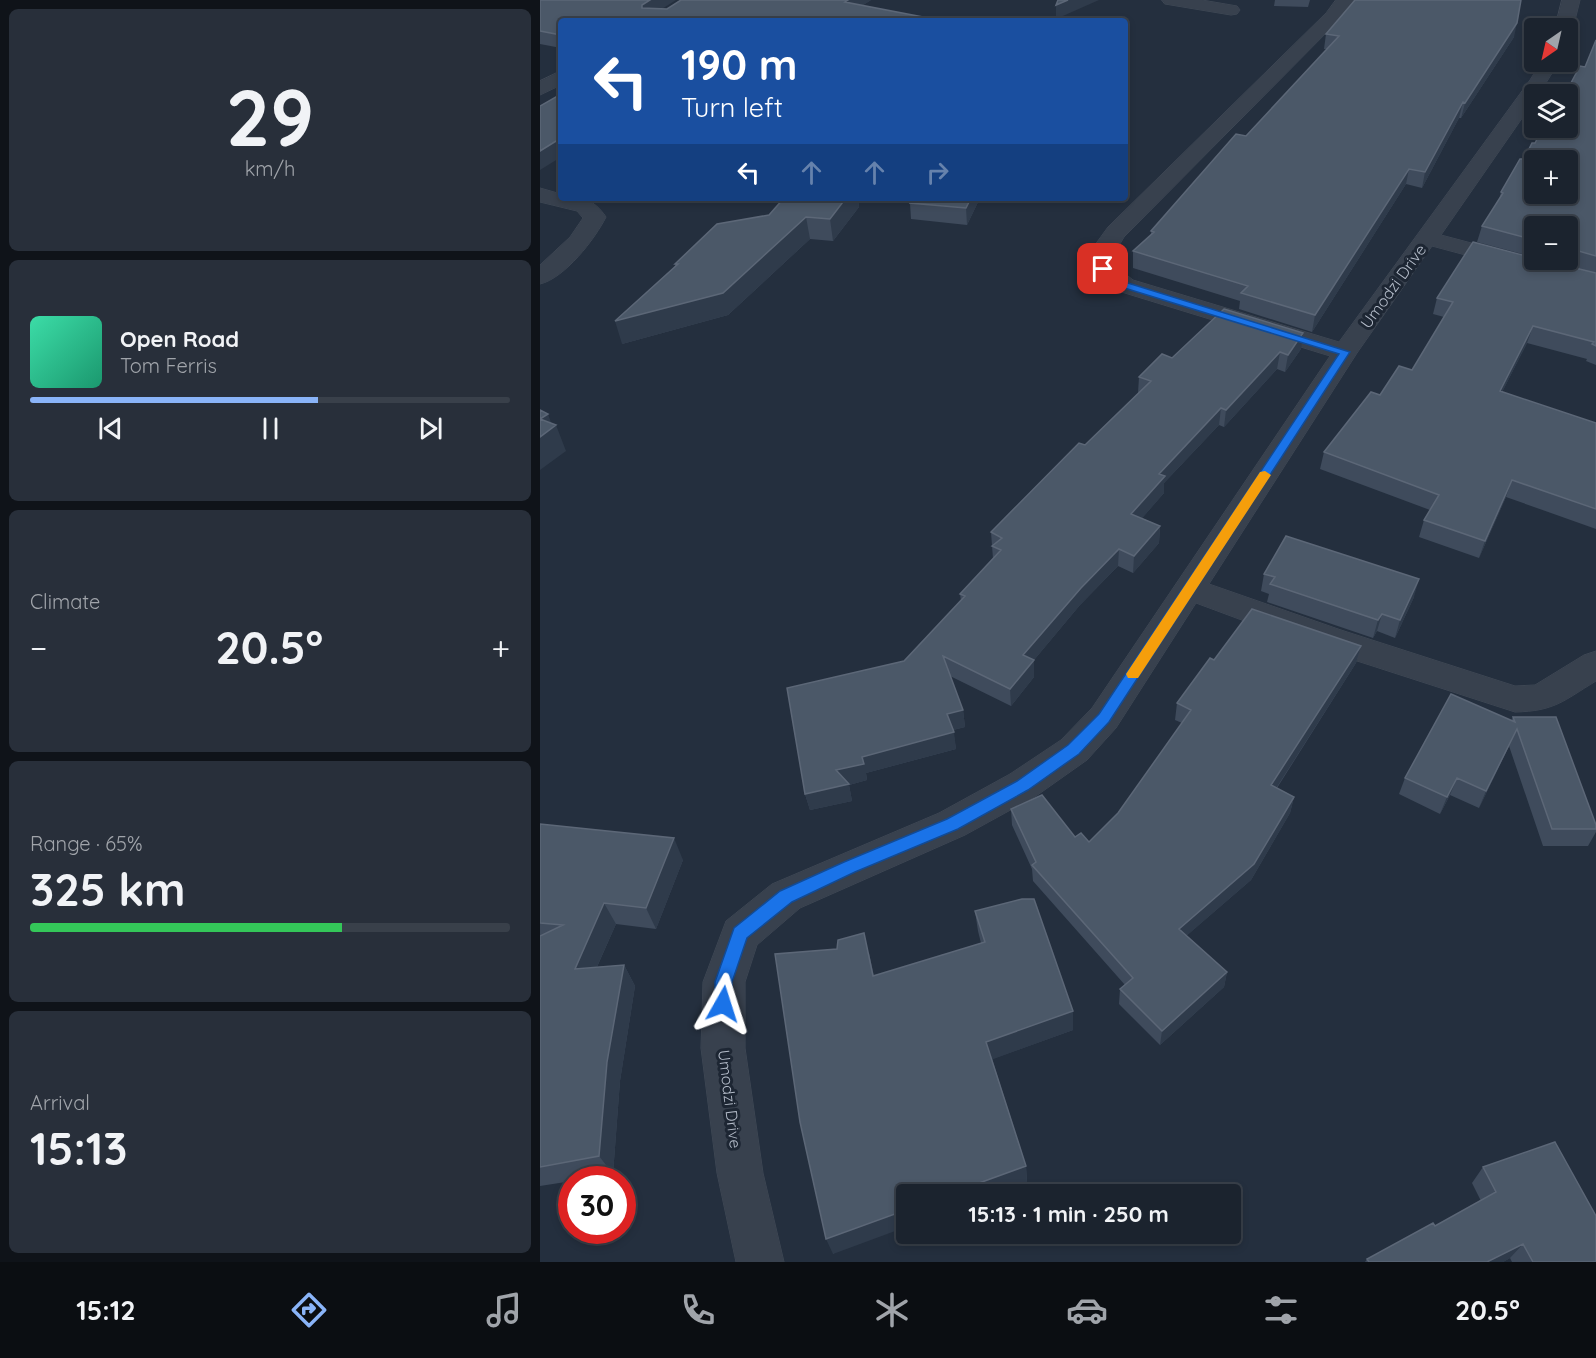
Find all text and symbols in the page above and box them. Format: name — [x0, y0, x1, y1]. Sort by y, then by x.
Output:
north arrow — [1524, 18, 1578, 72]
map controls — [1524, 18, 1578, 270]
text: 190 m — [681, 38, 797, 91]
icon: left — [582, 42, 660, 120]
text: 29 — [226, 68, 314, 166]
button: layers — [1524, 84, 1578, 138]
text: Turn left — [681, 90, 783, 124]
button: + — [1524, 150, 1578, 204]
text: km/h — [245, 156, 295, 181]
icon: left — [732, 156, 765, 189]
icon: ahead — [795, 156, 828, 189]
icon: ahead — [858, 156, 891, 189]
icon: right — [921, 156, 954, 189]
button: − — [1524, 216, 1578, 270]
street label: Umodzi Drive — [1356, 240, 1430, 332]
pin — [1077, 243, 1128, 294]
icon: arrive — [1086, 252, 1119, 285]
text: Open Road — [120, 325, 239, 353]
text: Tom Ferris — [120, 353, 217, 378]
icon: previous — [94, 412, 127, 445]
icon: pause — [254, 412, 287, 445]
icon: next — [414, 412, 447, 445]
text: Climate — [30, 589, 100, 614]
text: 20.5° — [215, 619, 323, 675]
text: − — [30, 627, 47, 668]
text: + — [491, 627, 510, 668]
text: Range · 65% — [30, 831, 143, 856]
text: 325 km — [30, 861, 185, 917]
position arrow — [691, 972, 755, 1036]
street label: Umodzi Drive — [714, 1048, 746, 1150]
text: Arrival — [30, 1090, 90, 1115]
text: 15:13 — [30, 1120, 127, 1176]
speed limit sign: 30 — [558, 1166, 636, 1244]
text: 15:13 · 1 min · 250 m — [968, 1200, 1169, 1228]
icon: directions — [288, 1289, 330, 1331]
icon: music — [483, 1289, 525, 1331]
icon: phone — [677, 1289, 719, 1331]
icon: climate — [871, 1289, 913, 1331]
icon: car — [1066, 1289, 1108, 1331]
icon: filters — [1260, 1289, 1302, 1331]
text: 15:12 — [76, 1293, 136, 1327]
text: 20.5° — [1455, 1293, 1520, 1327]

